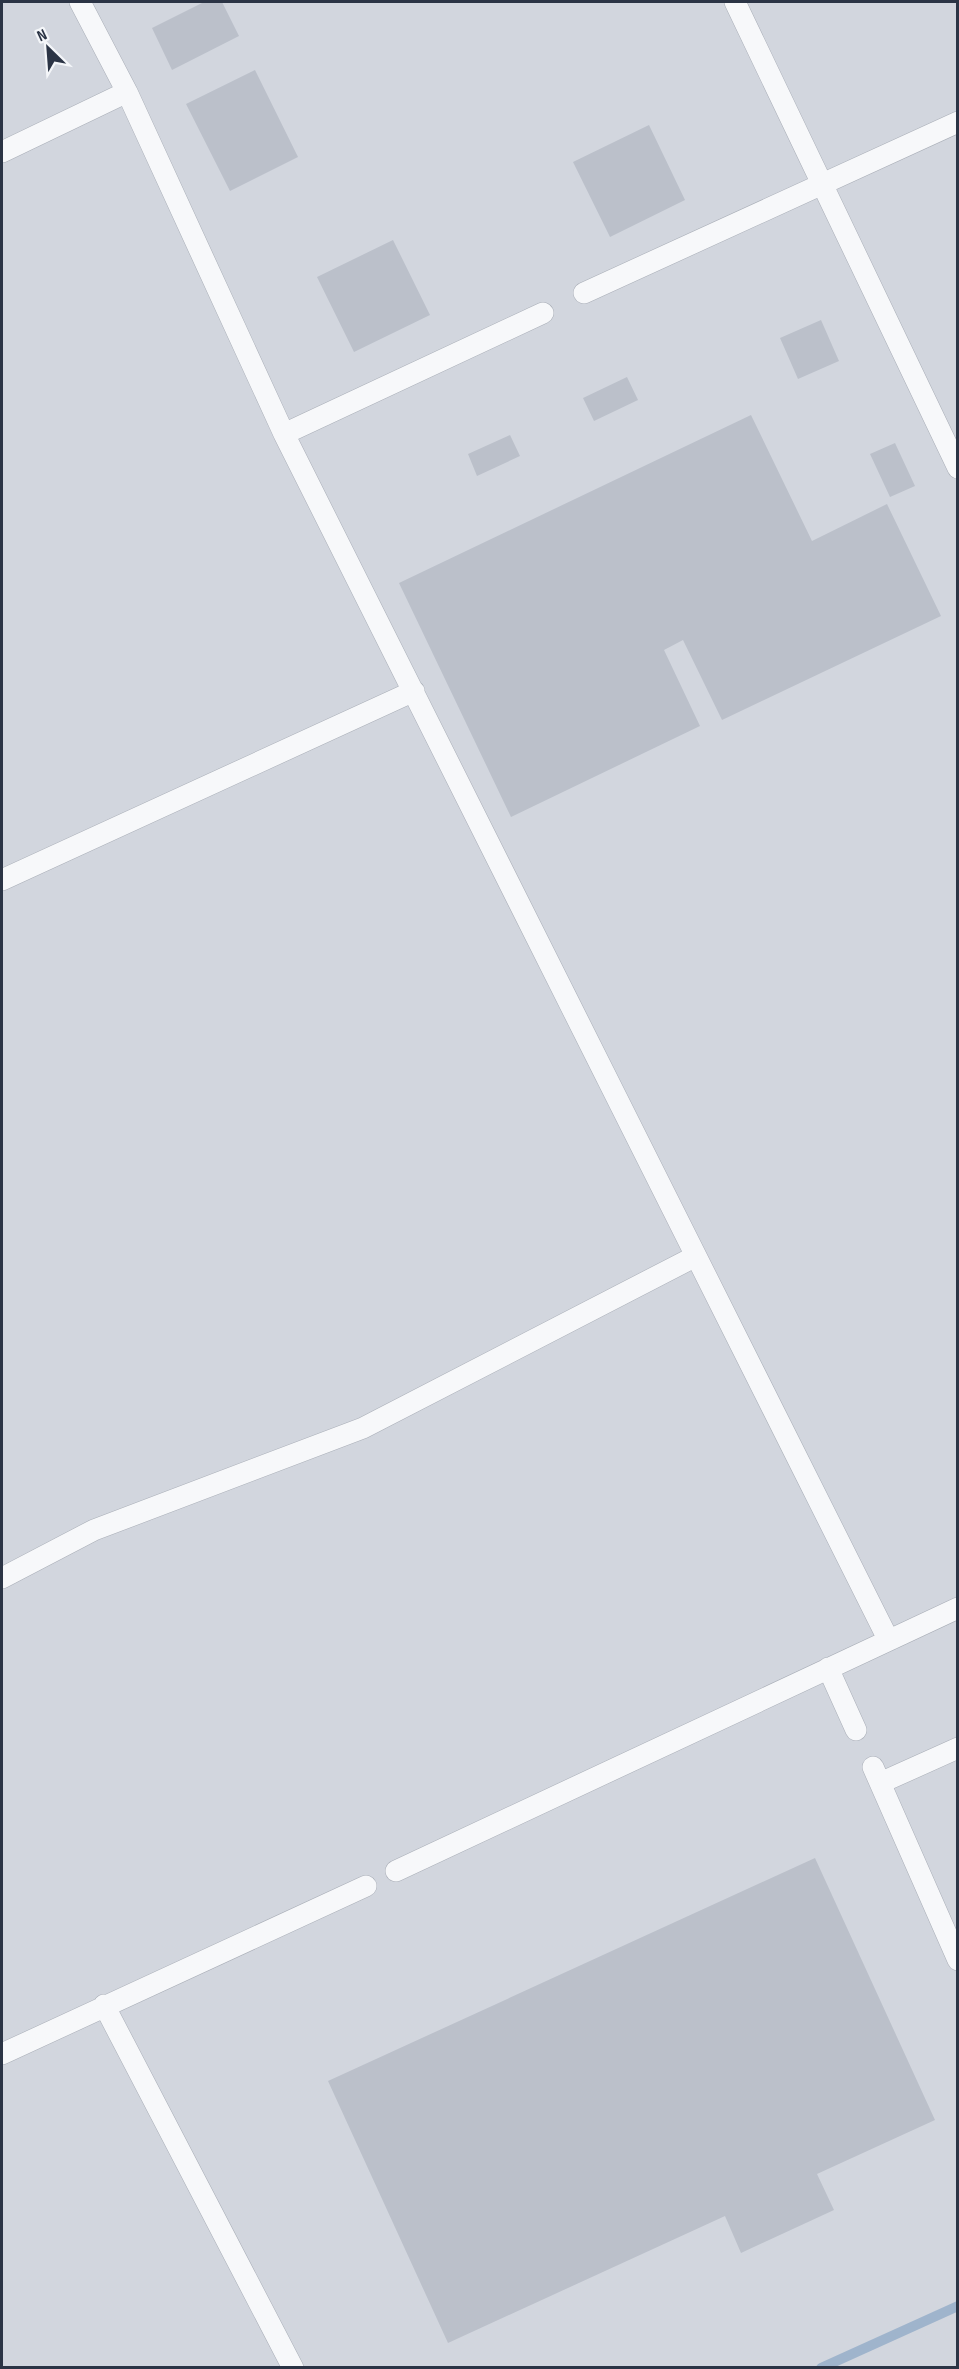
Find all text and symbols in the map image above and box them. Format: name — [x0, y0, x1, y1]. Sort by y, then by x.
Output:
north arrow — [18, 18, 78, 78]
text: N — [34, 25, 50, 46]

